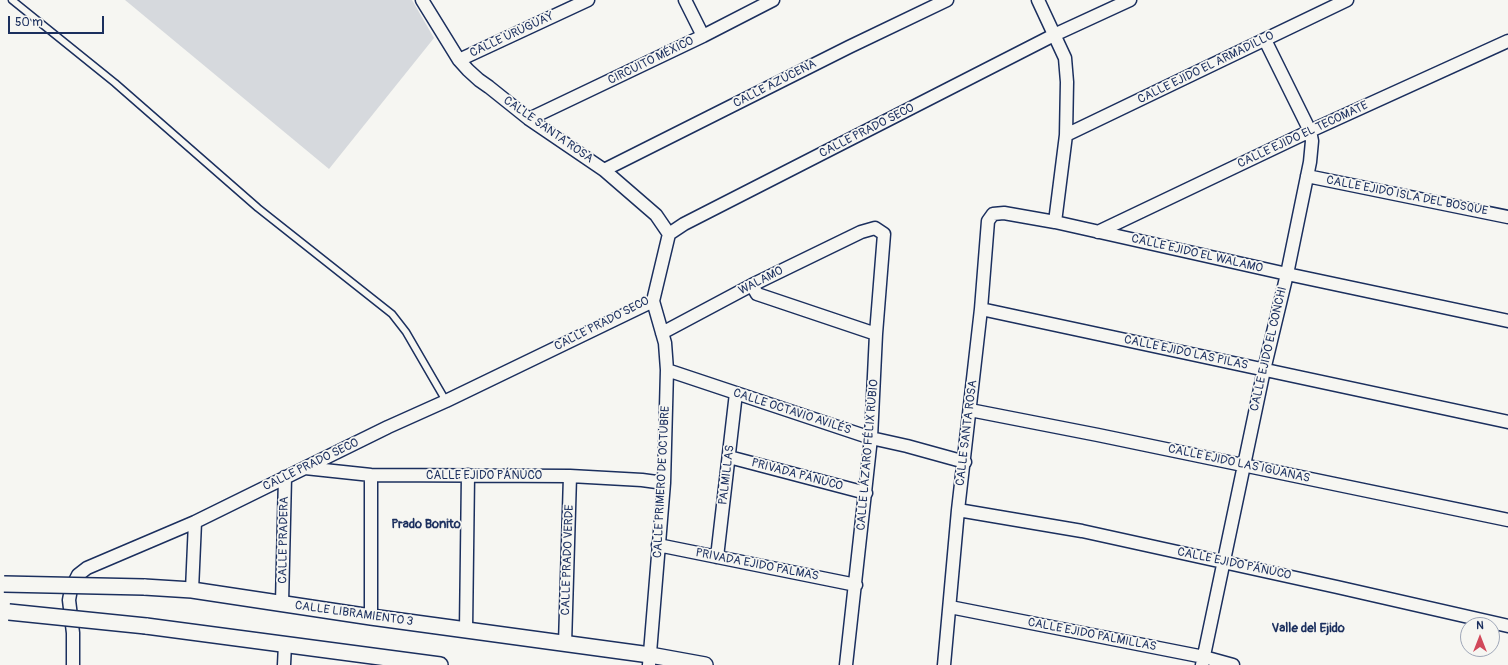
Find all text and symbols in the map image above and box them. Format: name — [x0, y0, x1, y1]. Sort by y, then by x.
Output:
scale bar — [10, 8, 106, 34]
street label: CALLE URUGUAY — [468, 9, 556, 61]
text: 50 m — [15, 15, 43, 30]
street label: CALLE EJIDO EL ARMADILLO — [1136, 29, 1276, 107]
street label: CIRCUITO MÉXICO — [606, 34, 696, 88]
street label: CALLE AZUCENA — [731, 57, 819, 111]
street label: CALLE SANTA ROSA — [500, 94, 596, 166]
street label: CALLE EJIDO EL TECOMATE — [1236, 98, 1370, 172]
street label: CALLE PRADO SECO — [817, 101, 917, 161]
street label: CALLE EJIDO ISLA DEL BOSQUE — [1325, 173, 1489, 219]
street label: CALLE EJIDO EL WALAMO — [1130, 232, 1264, 276]
street label: WALAMO — [736, 264, 786, 298]
street label: CALLE EJIDO EL CONCHI — [1248, 285, 1290, 413]
street label: CALLE PRADO SECO — [552, 294, 652, 354]
street label: CALLE EJIDO LAS PILAS — [1123, 333, 1249, 373]
street label: CALLE LÁZARO FÉLIX RUBIO — [854, 379, 882, 531]
street label: CALLE SANTA ROSA — [953, 379, 981, 487]
street label: CALLE OCTAVIO AVILÉS — [731, 386, 853, 438]
street label: CALLE PRIMERO DE OCTUBRE — [651, 405, 673, 559]
street label: CALLE PRADO SECO — [261, 436, 361, 494]
street label: CALLE EJIDO LAS IGUANAS — [1167, 442, 1311, 486]
street label: PALMILLAS — [716, 444, 738, 506]
street label: PRIVADA PÁNUCO — [750, 456, 844, 494]
street label: CALLE EJIDO PÁNUCO — [426, 469, 542, 483]
street label: CALLE PRADERA — [276, 496, 292, 584]
street label: CALLE PRADO VERDE — [559, 504, 577, 616]
district label: Prado Bonito — [391, 517, 461, 533]
street label: CALLE EJIDO PÁNUCO — [1176, 545, 1292, 583]
street label: PRIVADA EJIDO PALMAS — [694, 546, 820, 584]
street label: CALLE LIBRAMIENTO 3 — [294, 599, 414, 629]
street label: CALLE EJIDO PALMILLAS — [1026, 615, 1158, 655]
north arrow — [1460, 617, 1500, 657]
text: N — [1476, 619, 1484, 632]
district label: Valle del Ejido — [1271, 621, 1345, 637]

